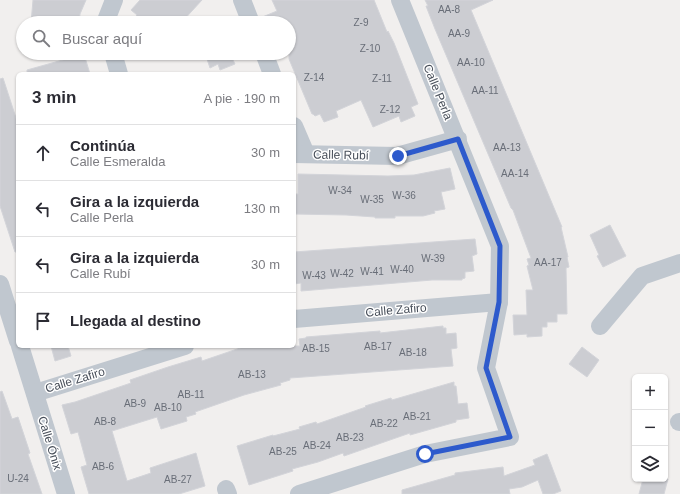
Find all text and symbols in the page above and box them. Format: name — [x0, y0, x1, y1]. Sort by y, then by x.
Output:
house number: AA-8 — [438, 4, 461, 15]
search box — [16, 16, 296, 60]
house number: Z-9 — [354, 17, 369, 28]
icon: search — [30, 27, 52, 49]
house number: AA-9 — [448, 28, 471, 39]
text: Buscar aquí — [62, 30, 142, 47]
house number: Z-10 — [360, 43, 381, 54]
house number: AA-10 — [457, 57, 485, 68]
street label: Calle Perla — [421, 62, 456, 122]
house number: Z-14 — [304, 72, 325, 83]
house number: Z-11 — [372, 73, 392, 84]
house number: AA-11 — [471, 85, 499, 96]
text: 3 min — [32, 88, 76, 107]
text: A pie · 190 m — [203, 91, 280, 106]
house number: Z-12 — [380, 104, 401, 115]
text: Continúa — [70, 137, 135, 154]
icon: ahead — [32, 142, 54, 164]
house number: AA-13 — [493, 142, 521, 153]
text: 30 m — [251, 145, 280, 160]
route end — [389, 147, 407, 165]
street label: Calle Rubí — [313, 148, 370, 162]
text: Calle Esmeralda — [70, 154, 165, 169]
house number: AA-14 — [501, 168, 529, 179]
house number: W-34 — [328, 185, 352, 196]
house number: W-36 — [392, 190, 416, 201]
text: Gira a la izquierda — [70, 193, 199, 210]
house number: W-35 — [360, 194, 384, 205]
icon: left — [32, 198, 54, 220]
text: 130 m — [244, 201, 280, 216]
text: Calle Perla — [70, 210, 134, 225]
text: Gira a la izquierda — [70, 249, 199, 266]
house number: W-39 — [421, 253, 445, 264]
icon: left — [32, 254, 54, 276]
text: 30 m — [251, 257, 280, 272]
house number: AA-17 — [534, 257, 562, 268]
house number: W-40 — [390, 264, 414, 275]
text: Calle Rubí — [70, 266, 131, 281]
house number: W-41 — [360, 266, 384, 277]
house number: W-42 — [330, 268, 354, 279]
house number: W-43 — [302, 270, 326, 281]
street label: Calle Zafiro — [365, 300, 427, 320]
icon: arrive — [32, 310, 54, 332]
text: Llegada al destino — [70, 312, 201, 329]
house number: AB-17 — [364, 341, 392, 352]
house number: AB-15 — [302, 343, 330, 354]
house number: AB-18 — [399, 347, 427, 358]
street label: Calle Zafiro — [44, 364, 107, 396]
house number: AB-13 — [238, 369, 266, 380]
map controls — [632, 374, 668, 482]
button: + — [632, 374, 668, 410]
house number: AB-11 — [177, 389, 205, 400]
house number: AB-9 — [124, 398, 147, 409]
house number: AB-10 — [154, 402, 182, 413]
button: − — [632, 410, 668, 446]
house number: AB-21 — [403, 411, 431, 422]
street label: Calle Ónix — [35, 414, 66, 472]
house number: AB-8 — [94, 416, 117, 427]
house number: AB-22 — [370, 418, 398, 429]
house number: AB-23 — [336, 432, 364, 443]
house number: AB-24 — [303, 440, 331, 451]
route start — [416, 445, 434, 463]
house number: AB-25 — [269, 446, 297, 457]
button: layers — [632, 446, 668, 482]
house number: AB-6 — [92, 461, 115, 472]
house number: U-24 — [7, 473, 29, 484]
house number: AB-27 — [164, 474, 192, 485]

